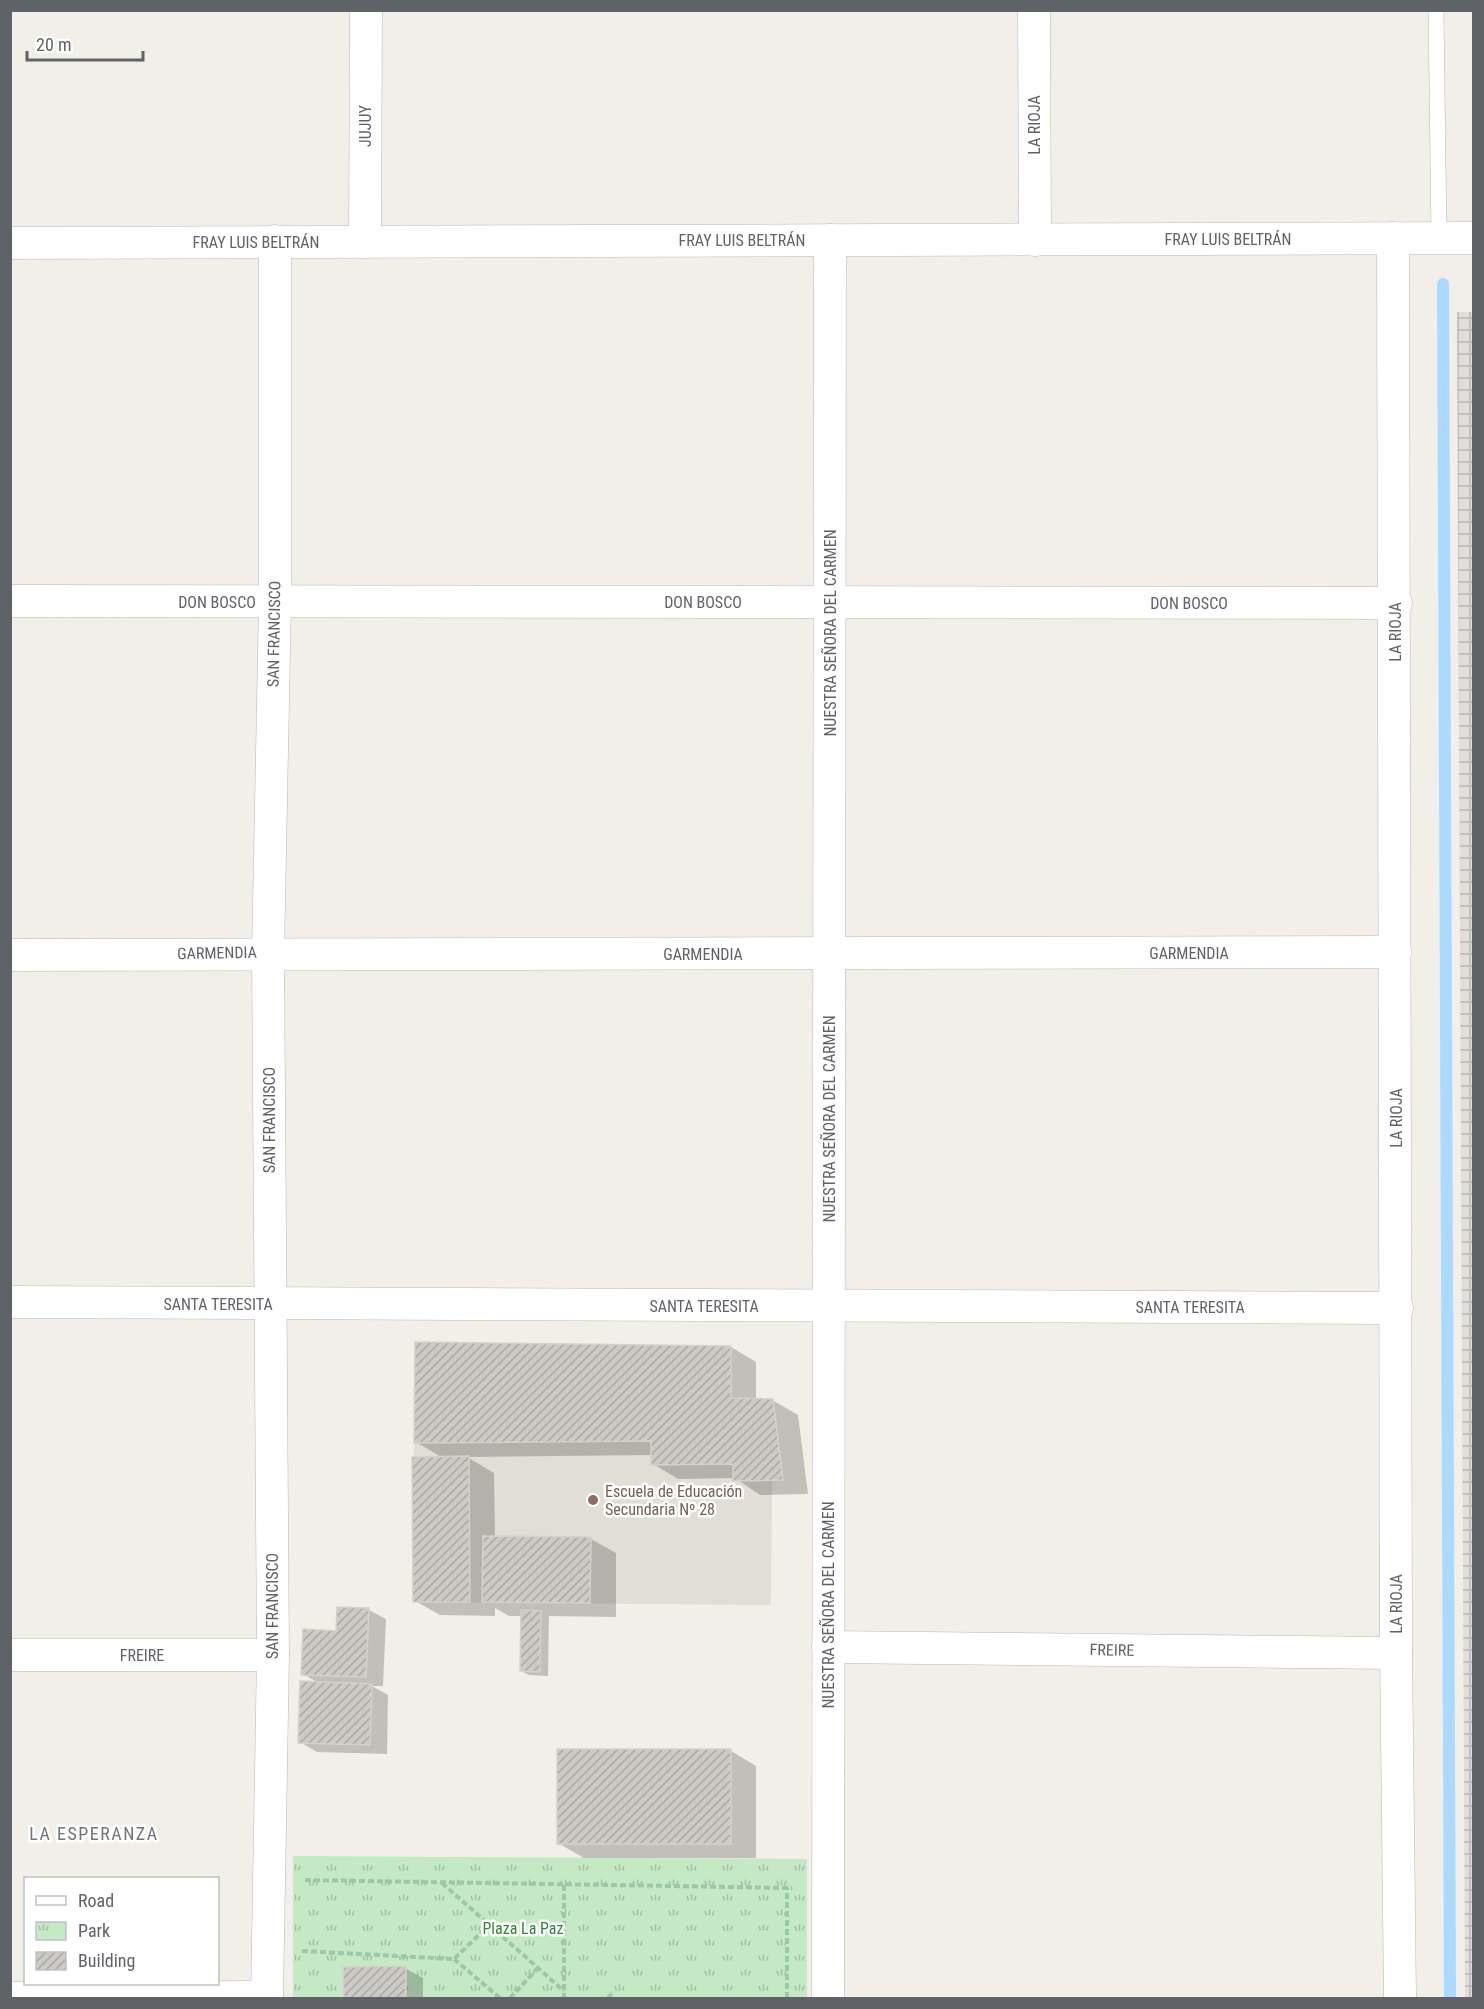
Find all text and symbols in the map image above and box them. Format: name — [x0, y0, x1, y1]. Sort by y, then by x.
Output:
scale bar — [27, 24, 142, 62]
text: 20 m — [36, 34, 71, 55]
street label: LA RIOJA — [1025, 95, 1044, 155]
street label: JUJUY — [356, 104, 375, 147]
street label: FRAY LUIS BELTRÁN — [1165, 230, 1292, 249]
street label: FRAY LUIS BELTRÁN — [679, 231, 806, 250]
street label: FRAY LUIS BELTRÁN — [193, 233, 320, 252]
street label: NUESTRA SEÑORA DEL CARMEN — [820, 529, 840, 737]
street label: SAN FRANCISCO — [264, 581, 284, 687]
street label: DON BOSCO — [178, 593, 256, 612]
street label: DON BOSCO — [664, 593, 742, 612]
street label: DON BOSCO — [1150, 594, 1228, 613]
street label: LA RIOJA — [1386, 602, 1405, 662]
street label: GARMENDIA — [177, 943, 257, 963]
street label: GARMENDIA — [1149, 944, 1229, 963]
street label: GARMENDIA — [663, 945, 743, 964]
street label: NUESTRA SEÑORA DEL CARMEN — [819, 1015, 839, 1223]
street label: SAN FRANCISCO — [260, 1067, 279, 1173]
street label: LA RIOJA — [1387, 1088, 1406, 1148]
street label: SANTA TERESITA — [163, 1295, 273, 1314]
street label: SANTA TERESITA — [649, 1297, 759, 1316]
street label: SANTA TERESITA — [1135, 1298, 1245, 1317]
place label: Escuela de Educación Secundaria Nº 28 — [605, 1482, 742, 1519]
marker: Escuela de Educación Secundaria Nº 28 — [586, 1493, 600, 1507]
street label: NUESTRA SEÑORA DEL CARMEN — [818, 1501, 838, 1709]
street label: SAN FRANCISCO — [263, 1553, 282, 1659]
street label: LA RIOJA — [1387, 1574, 1406, 1634]
street label: FREIRE — [1090, 1640, 1134, 1660]
street label: FREIRE — [120, 1646, 164, 1665]
district label: LA ESPERANZA — [29, 1823, 159, 1844]
legend — [24, 1877, 219, 1985]
text: Road — [78, 1890, 114, 1911]
park label: Plaza La Paz — [483, 1919, 563, 1938]
text: Park — [78, 1920, 110, 1941]
text: Building — [78, 1950, 135, 1971]

